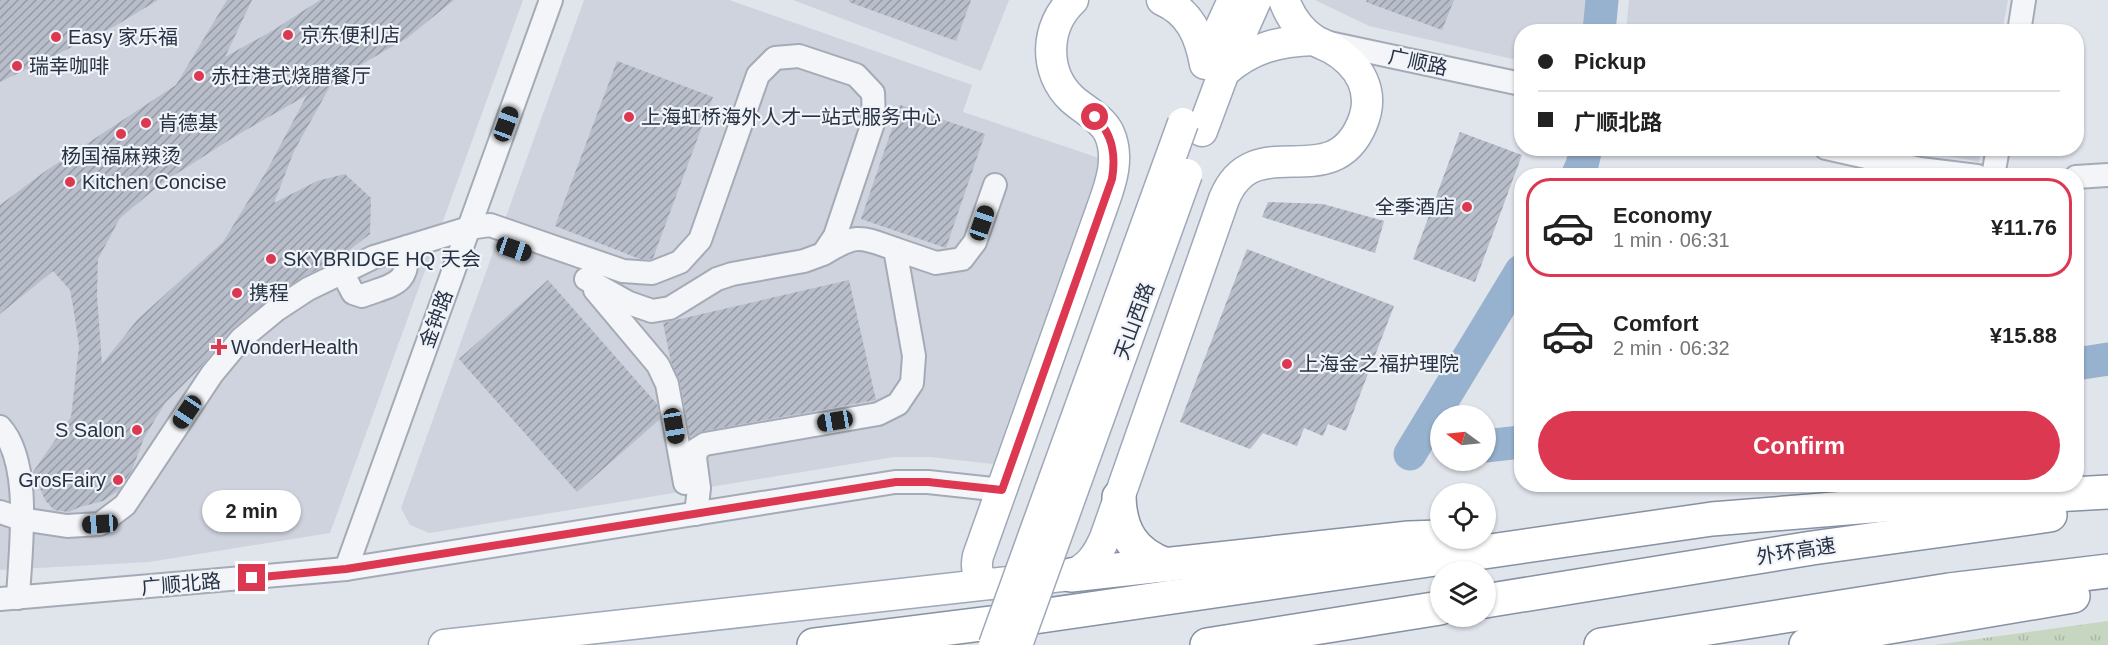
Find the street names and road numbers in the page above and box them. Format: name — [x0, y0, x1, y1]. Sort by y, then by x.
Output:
street label: 广顺路 — [1386, 45, 1450, 79]
street label: 天山西路 — [1110, 280, 1158, 362]
street label: 金钟路 — [415, 287, 457, 351]
street label: 外环高速 — [1755, 534, 1837, 568]
street label: 广顺北路 — [140, 570, 222, 598]

